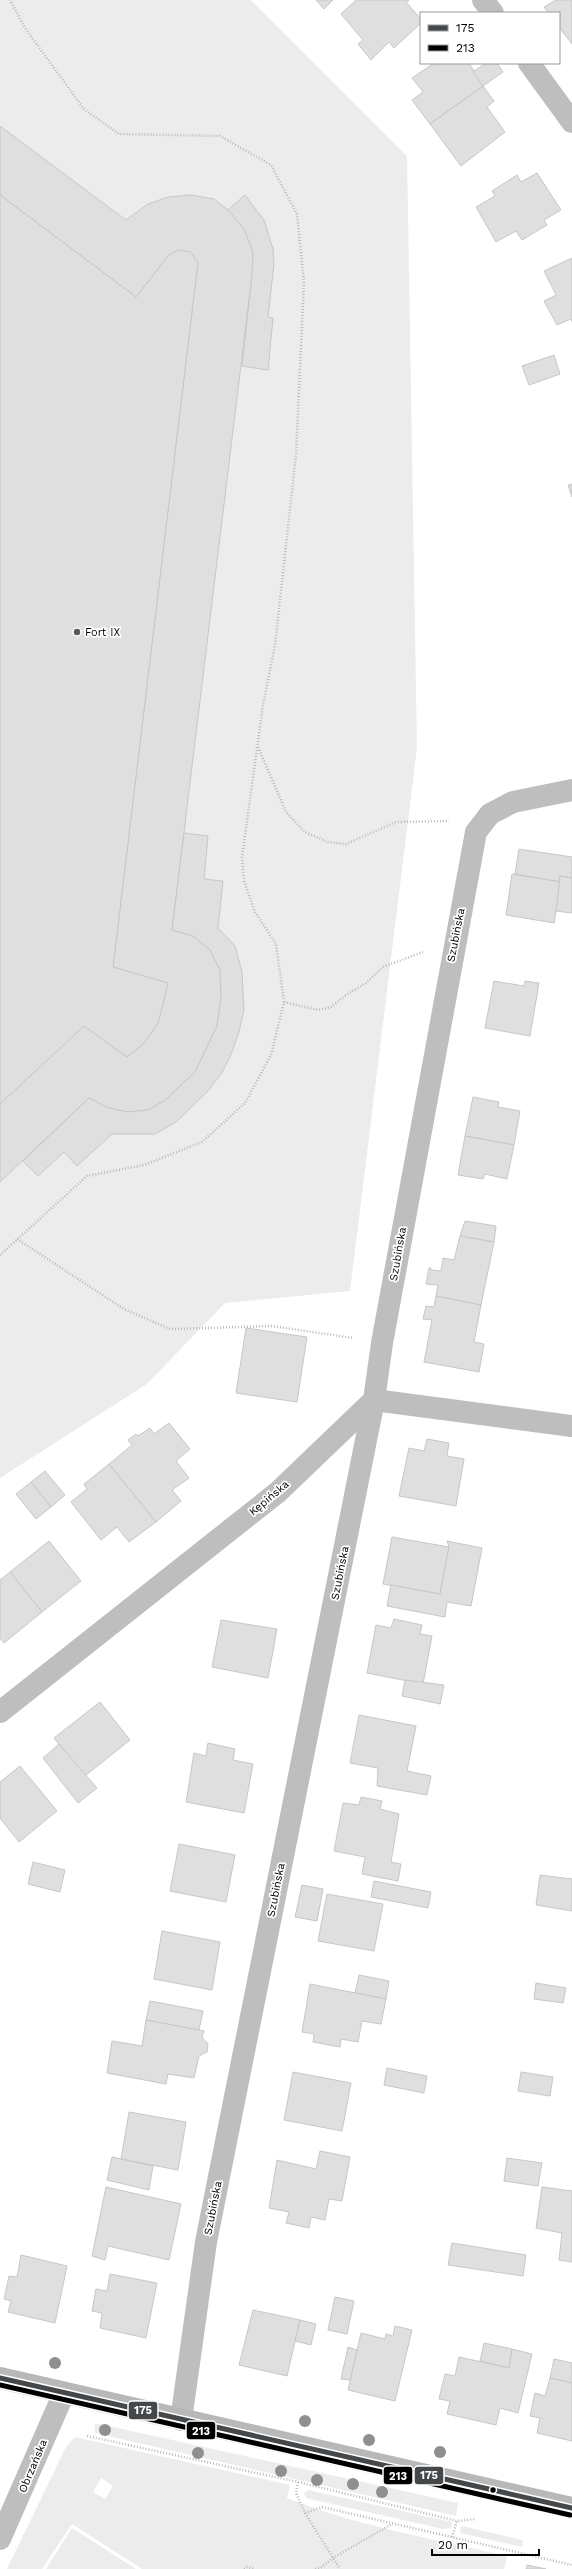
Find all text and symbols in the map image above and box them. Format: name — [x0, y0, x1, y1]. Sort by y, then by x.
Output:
legend — [420, 12, 560, 64]
text: 175 — [456, 21, 474, 35]
text: 213 — [456, 41, 475, 55]
place label: Fort IX — [85, 626, 120, 639]
marker: Fort IX — [72, 627, 82, 637]
street label: Szubińska — [444, 907, 468, 963]
street label: Szubińska — [387, 1226, 409, 1282]
street label: Kępińska — [246, 1478, 292, 1518]
street label: Szubińska — [328, 1545, 352, 1601]
street label: Szubińska — [264, 1862, 288, 1918]
street label: Szubińska — [201, 2180, 225, 2236]
line badge: 175 — [128, 2401, 158, 2420]
text: 175 — [134, 2404, 152, 2417]
line badge: 213 — [186, 2421, 216, 2440]
text: 213 — [192, 2425, 210, 2438]
street label: Obrzańska — [16, 2437, 50, 2495]
line badge: 213 — [383, 2466, 413, 2485]
line badge: 175 — [414, 2466, 444, 2485]
text: 175 — [420, 2469, 438, 2482]
text: 213 — [389, 2470, 407, 2483]
unlabelled marker — [488, 2485, 498, 2495]
scale bar — [432, 2531, 539, 2557]
text: 20 m — [438, 2538, 468, 2552]

